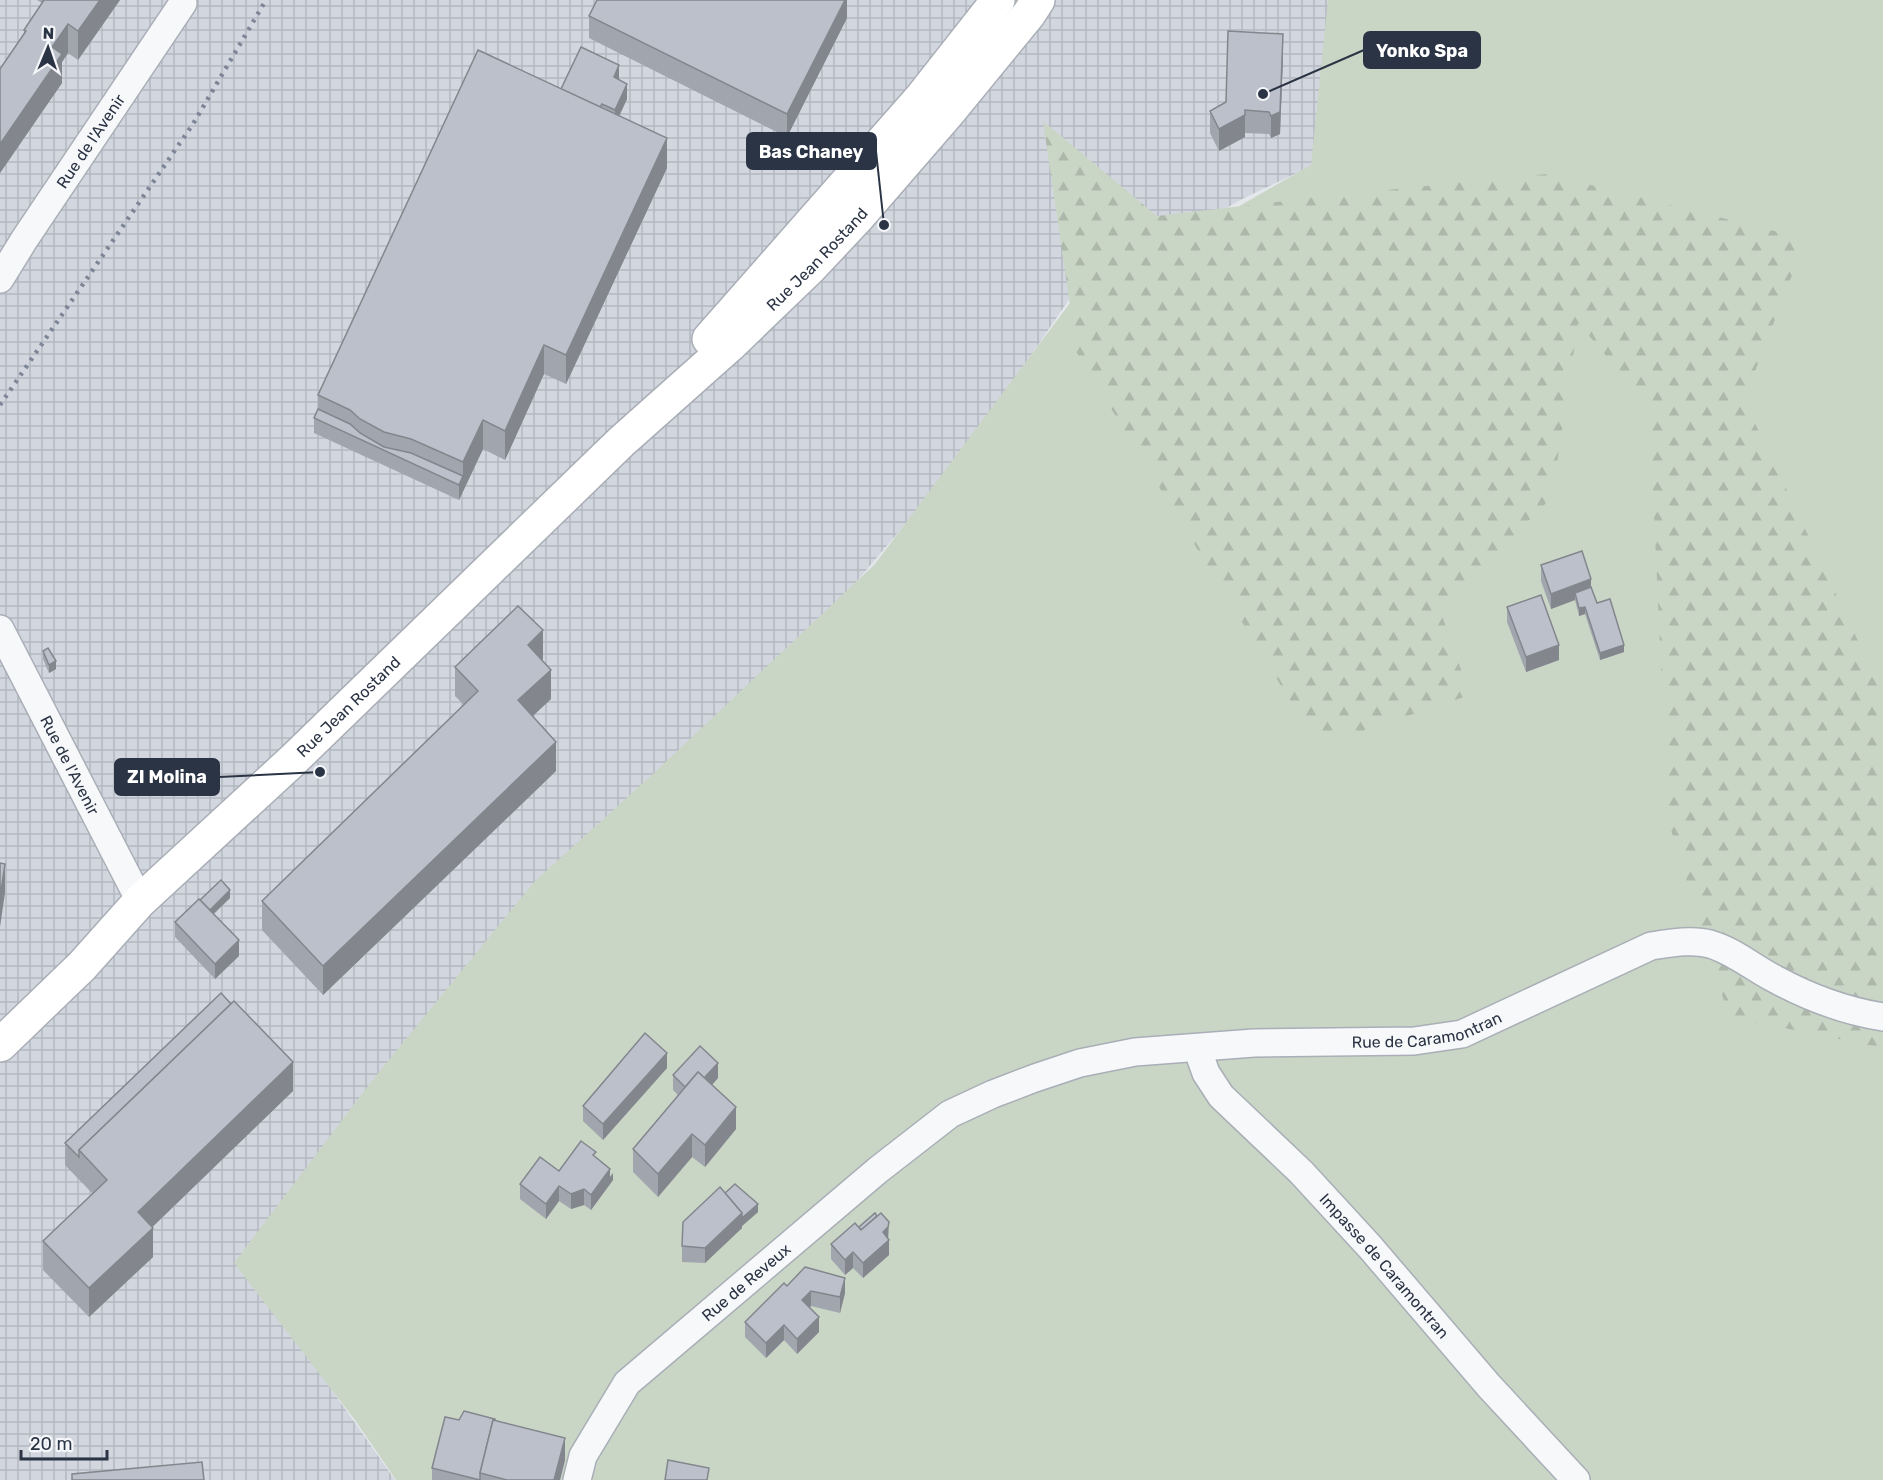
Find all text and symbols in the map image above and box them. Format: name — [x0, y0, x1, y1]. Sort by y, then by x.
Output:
north arrow — [18, 18, 78, 78]
text: N — [42, 24, 55, 43]
callout: Yonko Spa — [1364, 32, 1480, 68]
text: Yonko Spa — [1376, 40, 1468, 62]
street label: Rue de l'Avenir — [52, 90, 129, 192]
callout: Bas Chaney — [747, 133, 876, 169]
text: Bas Chaney — [759, 141, 864, 163]
street label: Rue Jean Rostand — [762, 204, 871, 314]
street label: Rue Jean Rostand — [293, 652, 404, 761]
street label: Rue de l'Avenir — [37, 712, 103, 818]
callout: ZI Molina — [115, 759, 219, 795]
text: ZI Molina — [127, 766, 207, 788]
street label: Rue de Caramontran — [1352, 1007, 1505, 1051]
street label: Impasse de Caramontran — [1316, 1189, 1453, 1342]
street label: Rue de Reveux — [698, 1239, 794, 1325]
scale bar — [21, 1423, 106, 1461]
text: 20 m — [30, 1433, 72, 1455]

